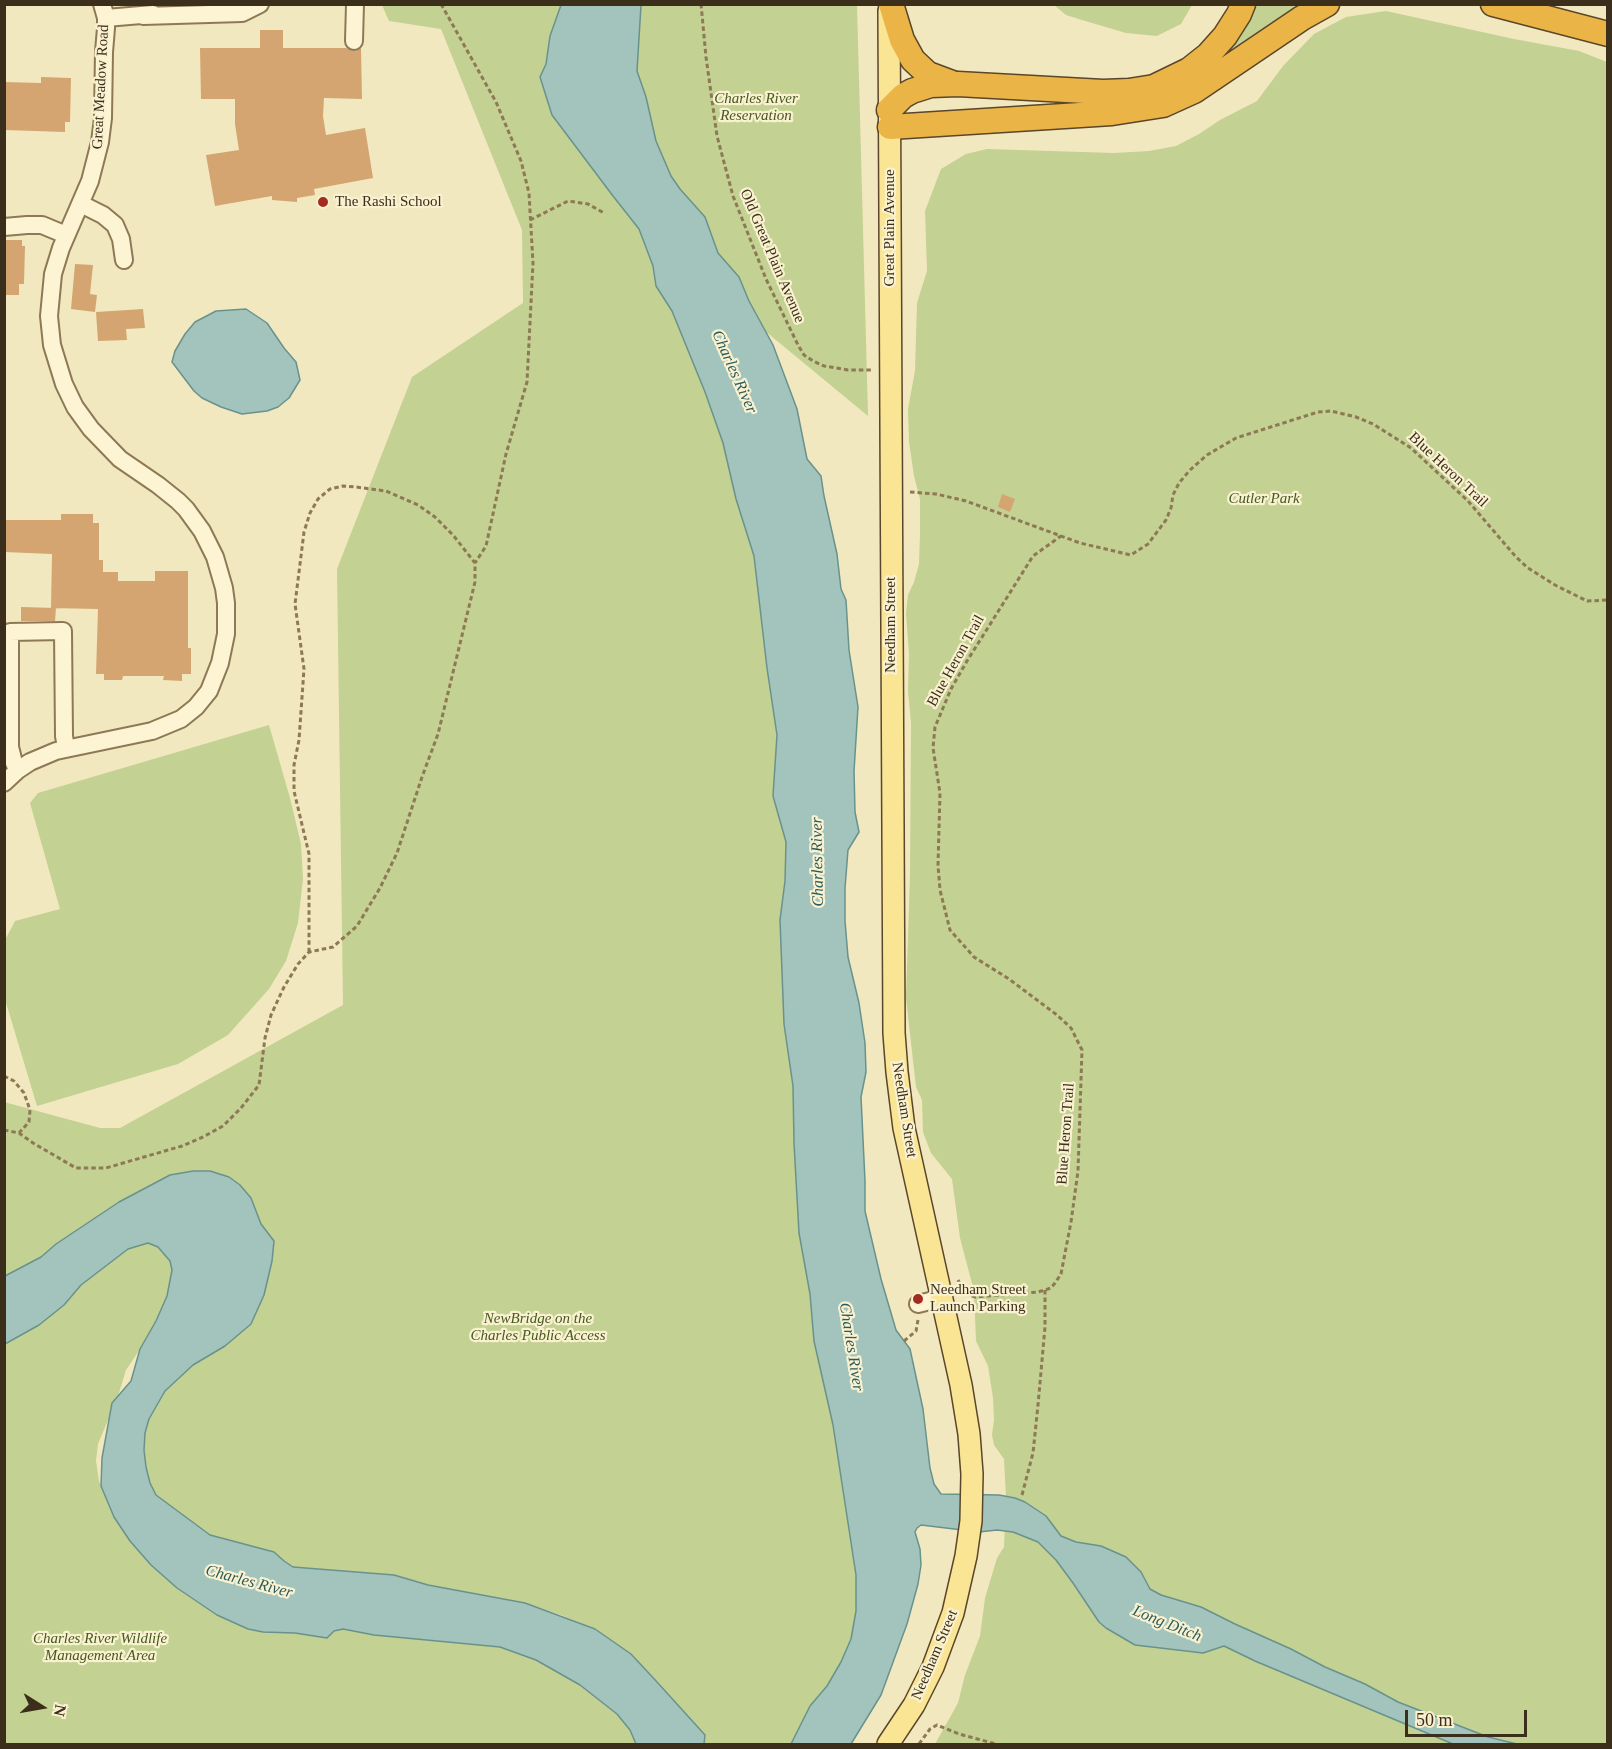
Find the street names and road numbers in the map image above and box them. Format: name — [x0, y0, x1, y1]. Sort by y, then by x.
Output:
street label: Great Meadow Road — [89, 24, 113, 150]
street label: Great Plain Avenue — [881, 169, 899, 287]
street label: Old Great Plain Avenue — [736, 186, 808, 326]
street label: Blue Heron Trail — [1405, 429, 1491, 511]
street label: Needham Street — [882, 577, 900, 673]
street label: Blue Heron Trail — [923, 612, 989, 710]
street label: Needham Street — [888, 1061, 920, 1159]
street label: Blue Heron Trail — [1053, 1083, 1079, 1185]
street label: Needham Street — [908, 1607, 962, 1703]

